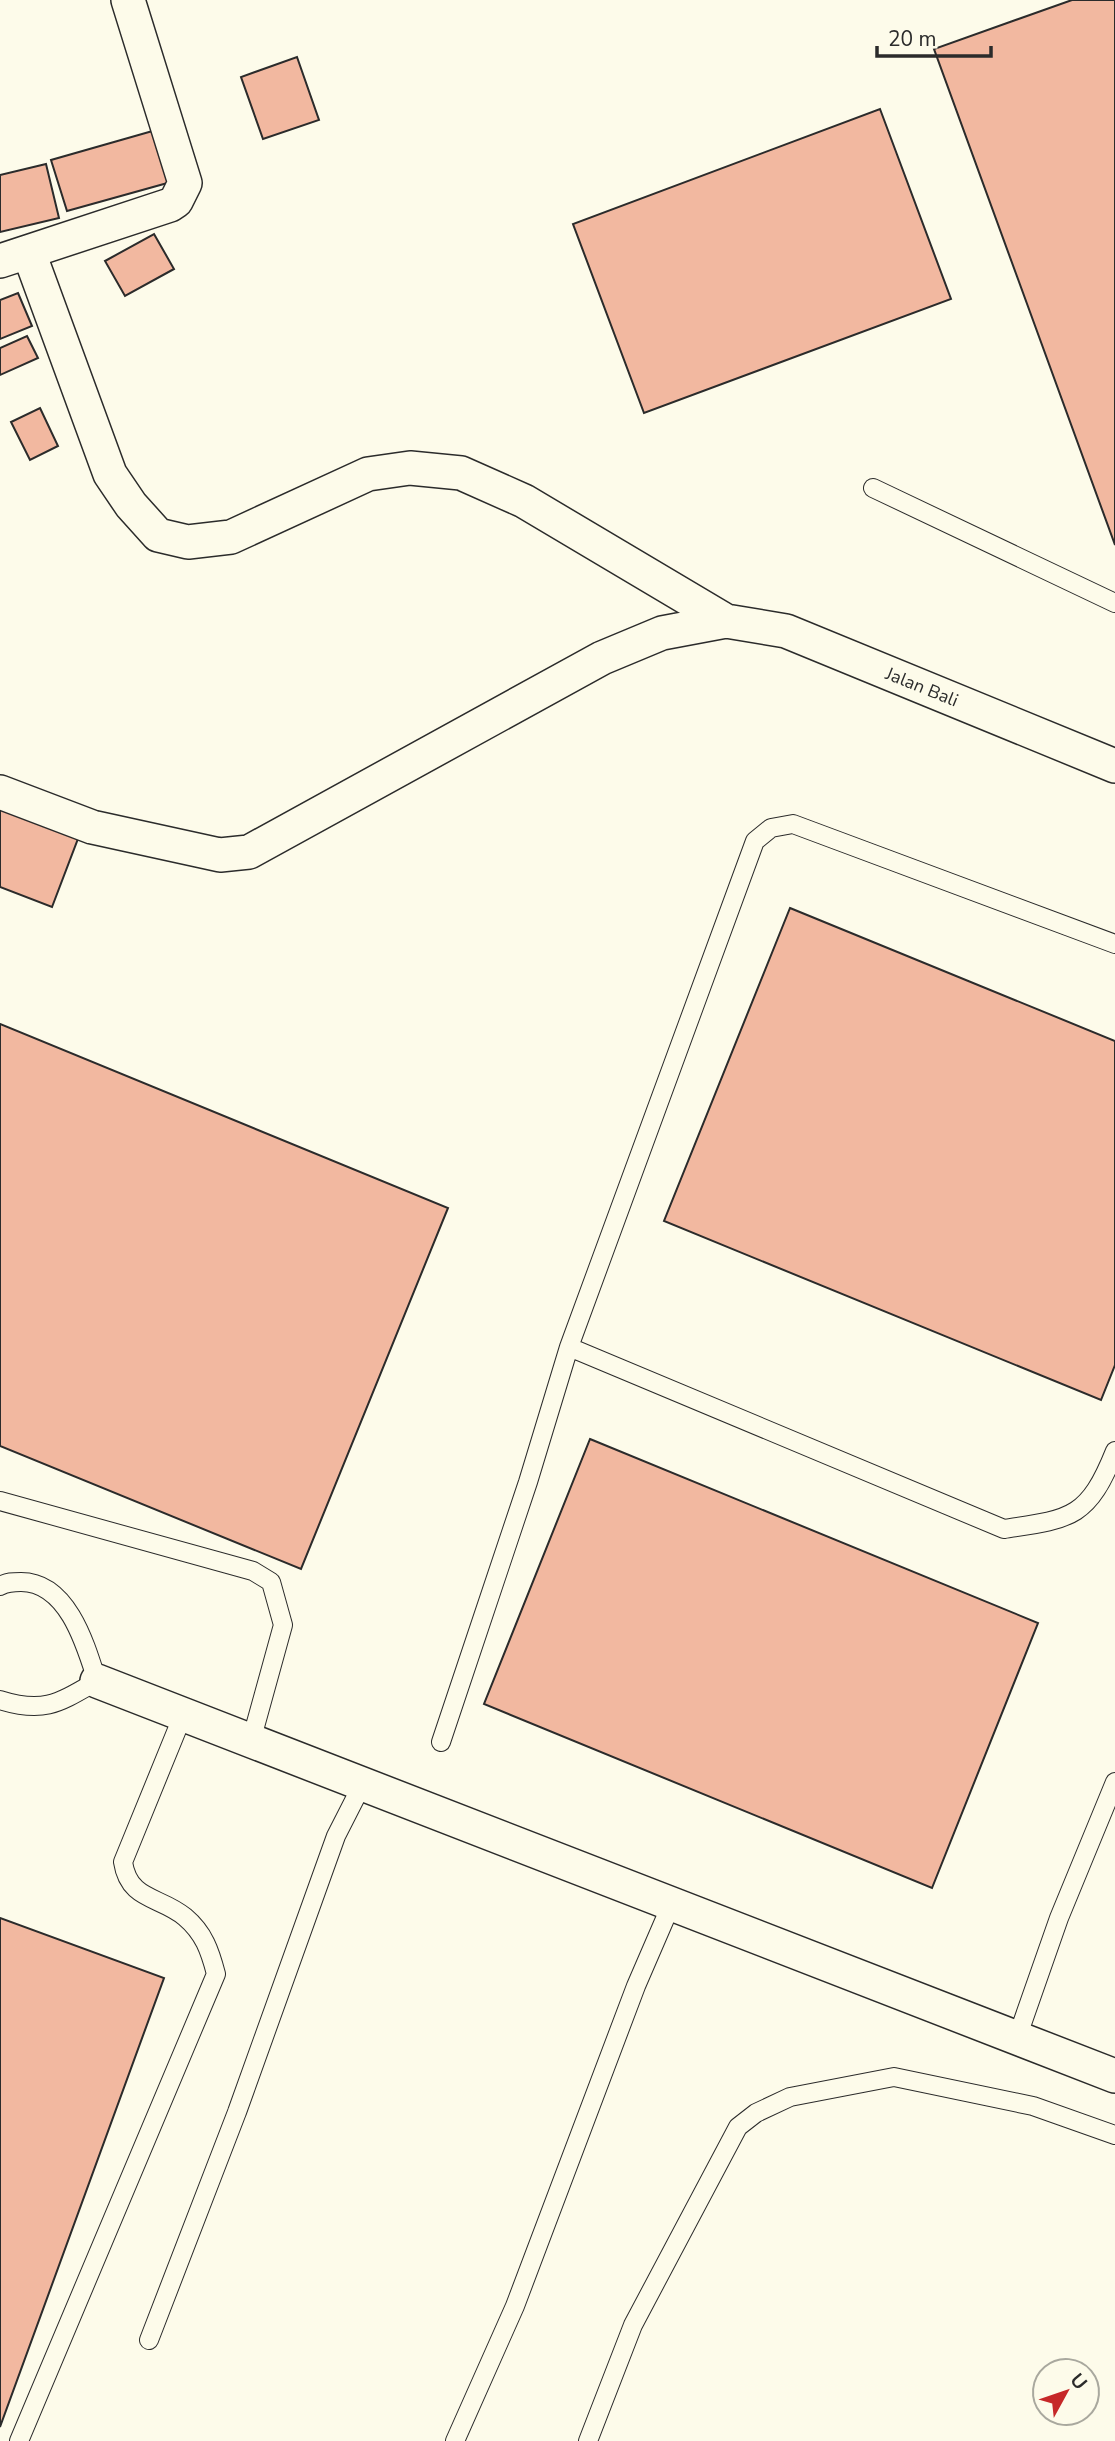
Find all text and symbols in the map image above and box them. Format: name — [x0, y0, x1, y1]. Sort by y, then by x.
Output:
scale bar — [877, 14, 991, 58]
text: 20 m — [888, 25, 937, 53]
street label: Jalan Bali — [881, 661, 962, 712]
north arrow — [1031, 2357, 1101, 2427]
text: U — [1064, 2368, 1093, 2395]

